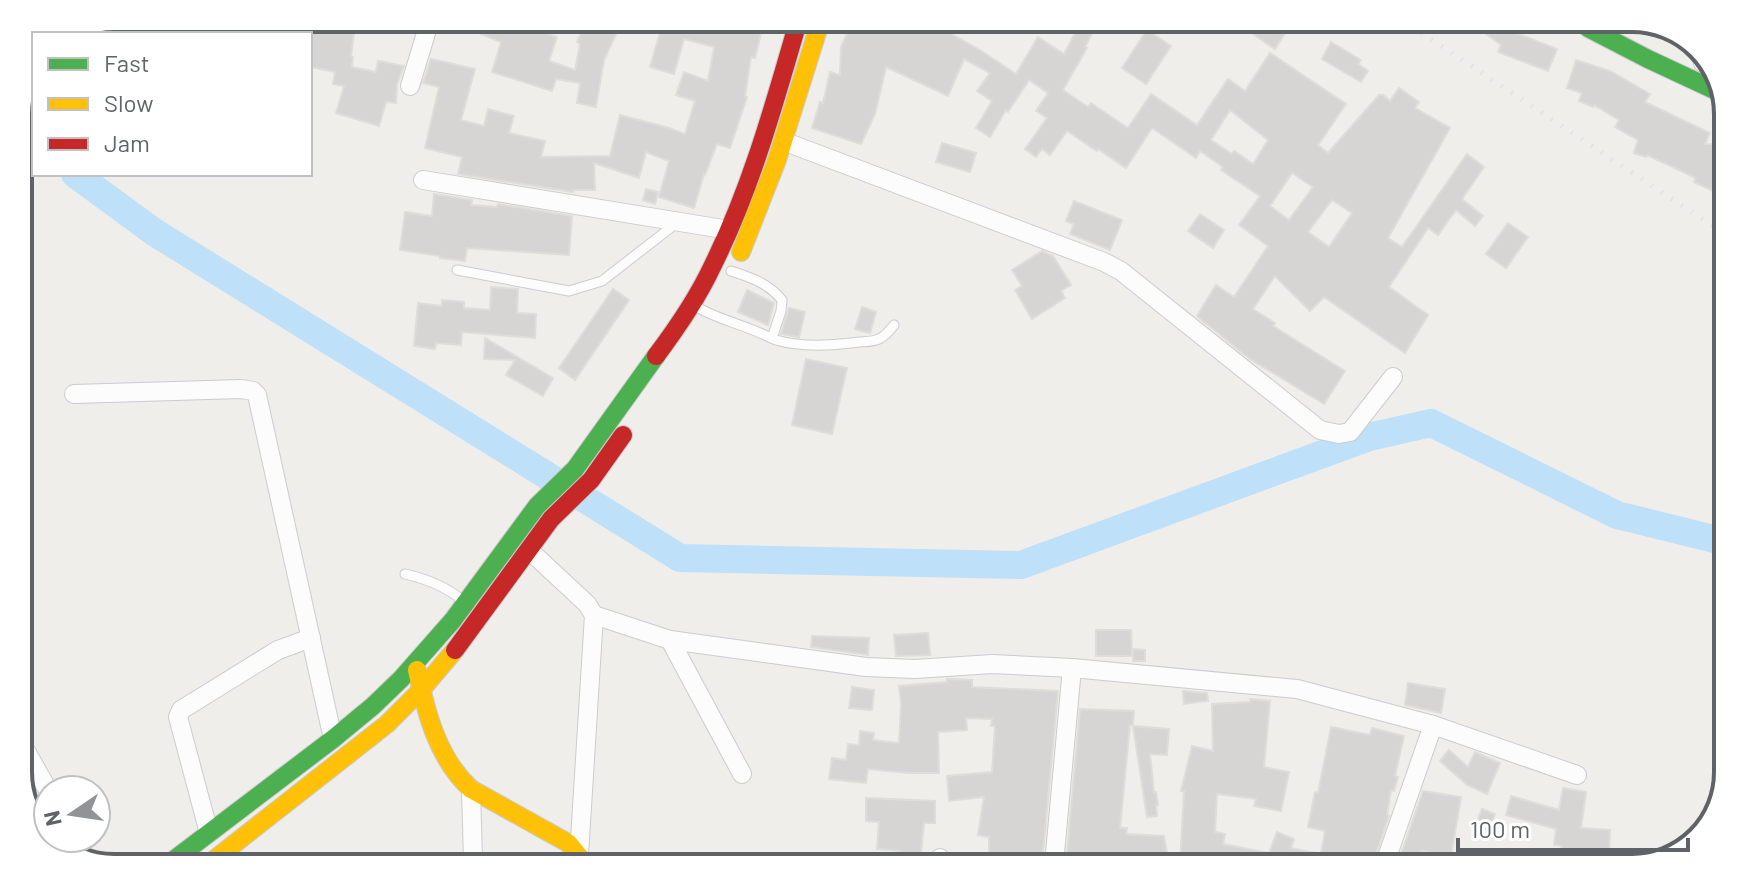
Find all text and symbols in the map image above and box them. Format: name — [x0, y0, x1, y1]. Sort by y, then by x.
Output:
legend — [32, 32, 312, 176]
text: Fast — [104, 48, 149, 77]
text: Slow — [104, 88, 153, 117]
text: Jam — [104, 128, 150, 157]
north arrow — [32, 774, 112, 854]
scale bar — [1458, 802, 1688, 852]
text: N — [37, 809, 66, 829]
text: 100 m — [1470, 814, 1530, 843]

